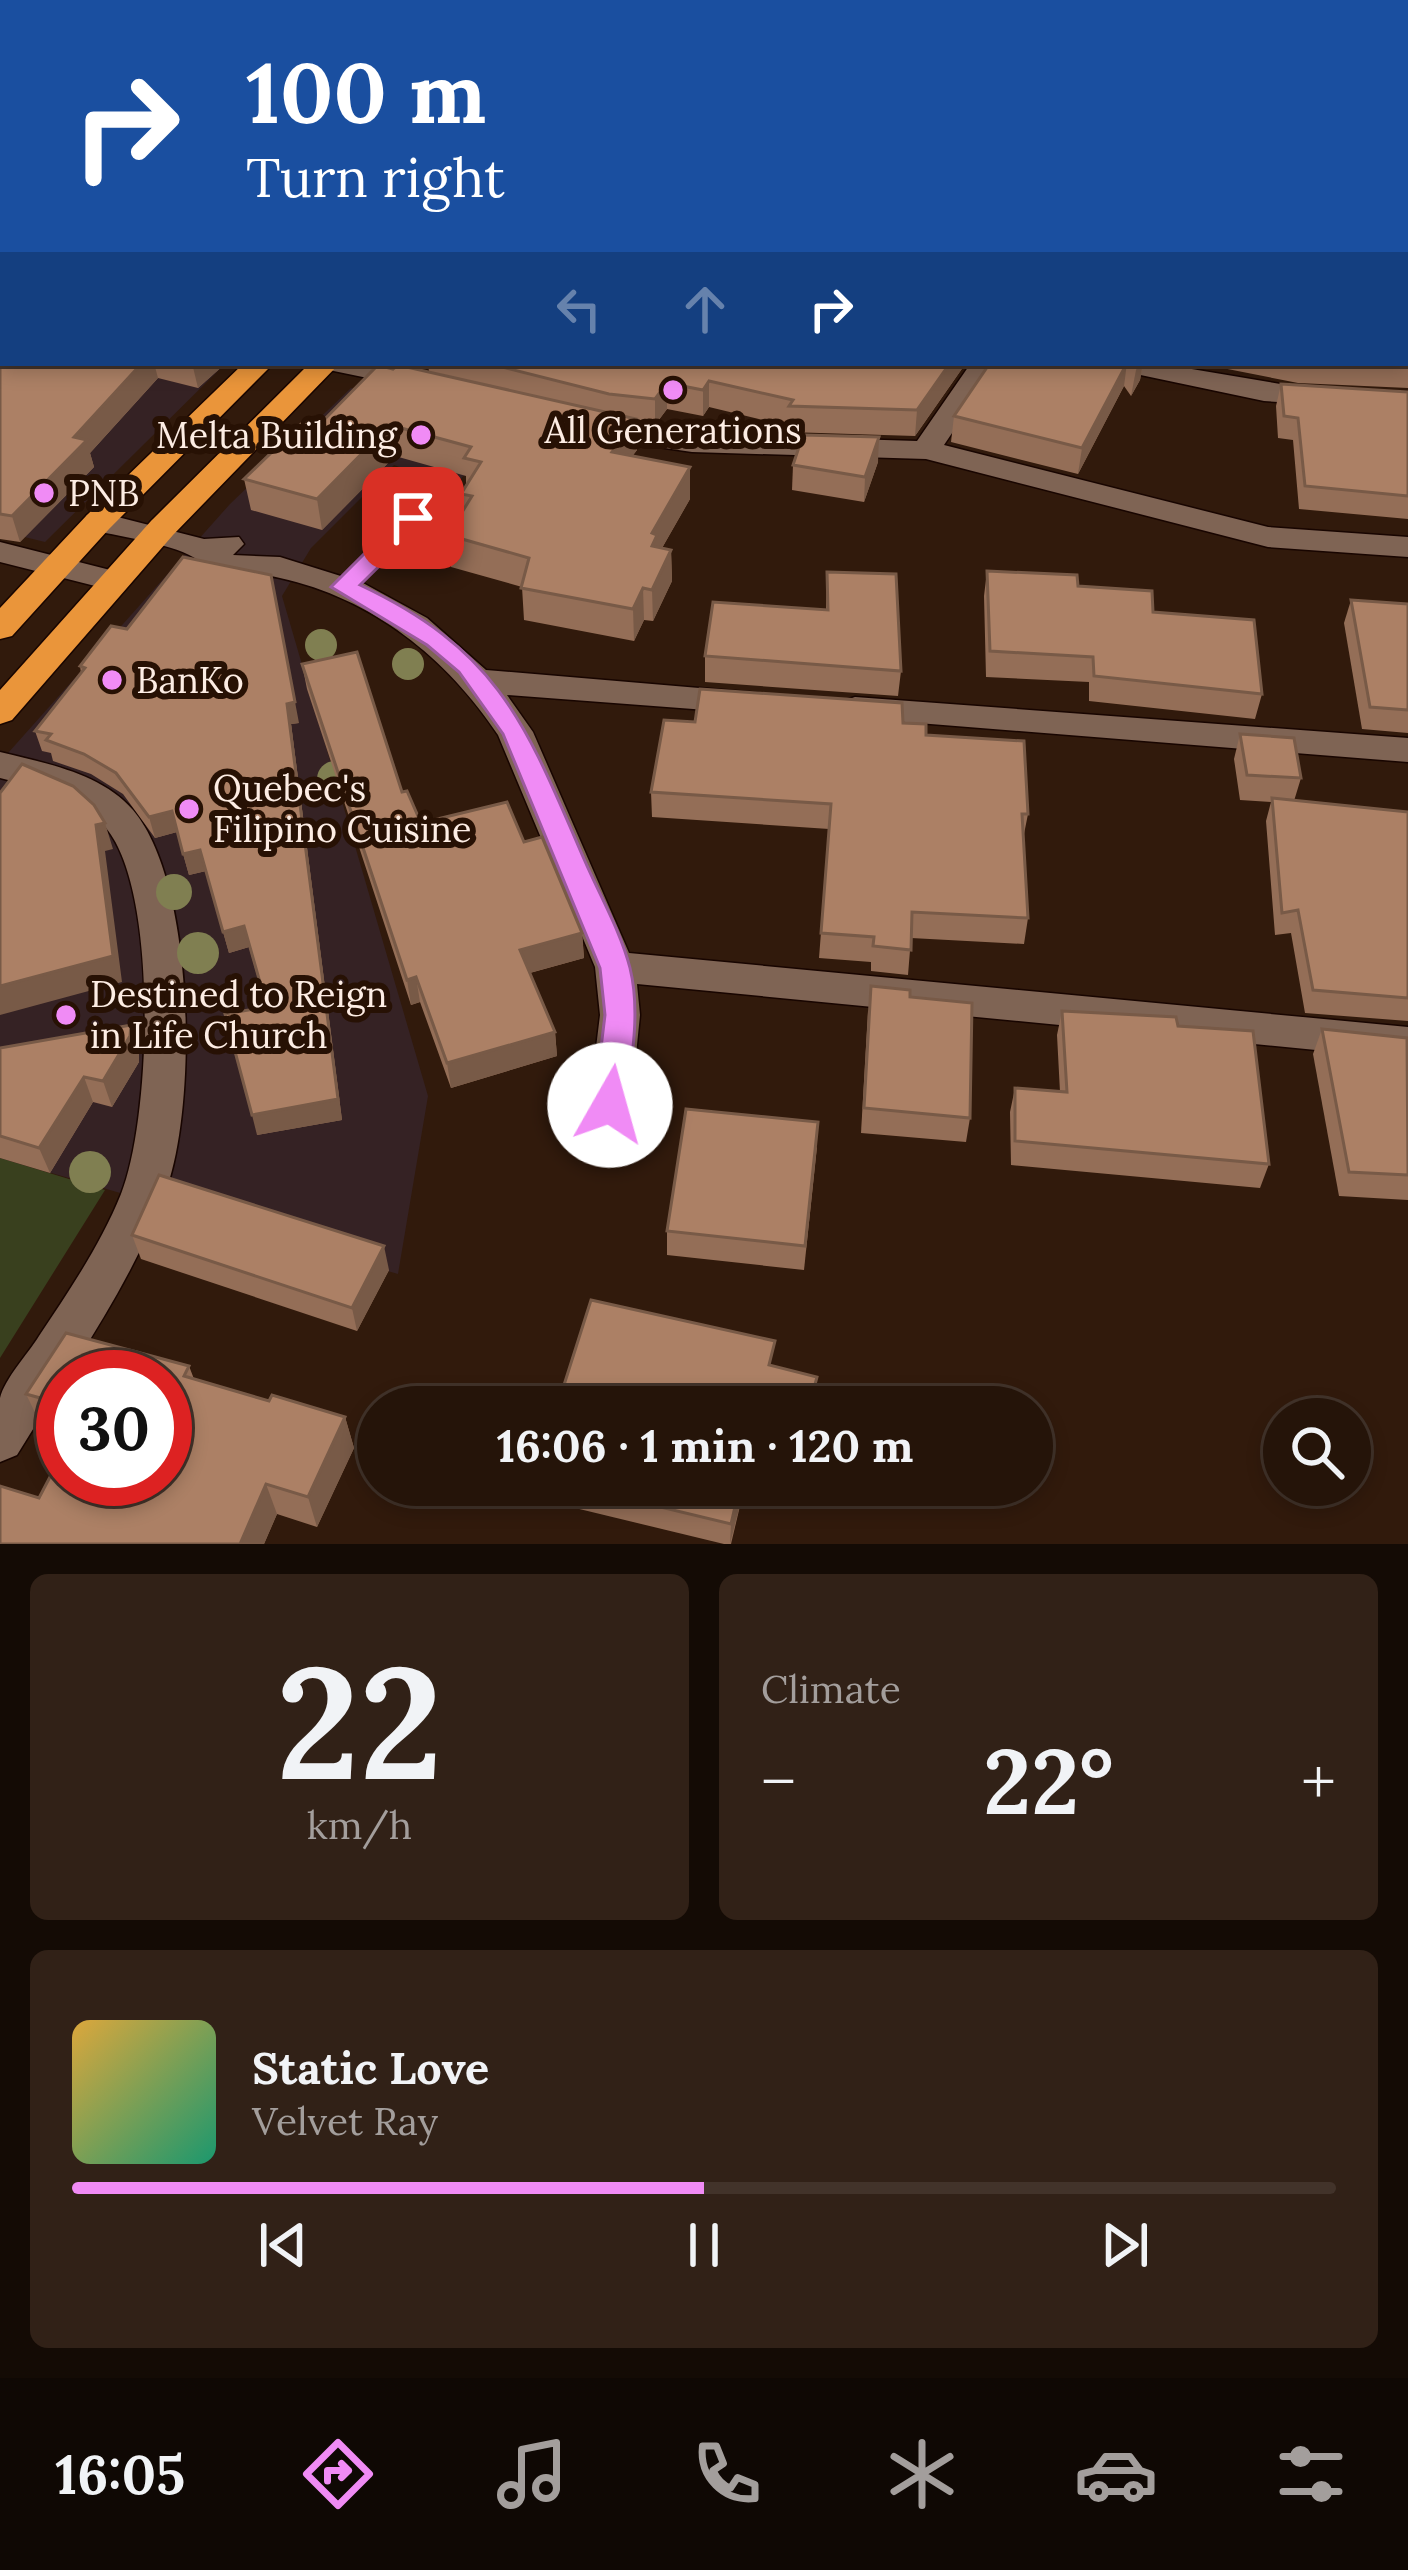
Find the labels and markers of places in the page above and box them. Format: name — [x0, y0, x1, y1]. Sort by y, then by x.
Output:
marker: All Generations — [660, 377, 686, 403]
place label: All Generations — [543, 407, 802, 453]
place label: Melta Building — [156, 412, 398, 458]
marker: Melta Building — [408, 422, 434, 448]
pin — [362, 467, 464, 569]
place label: PNB — [68, 470, 139, 516]
marker: PNB — [31, 480, 57, 506]
place label: BanKo — [136, 657, 244, 703]
marker: BanKo — [99, 667, 125, 693]
place label: Quebec's Filipino Cuisine — [213, 765, 471, 852]
marker: Quebec's Filipino Cuisine — [176, 796, 202, 822]
place label: Destined to Reign in Life Church — [90, 971, 387, 1058]
marker: Destined to Reign in Life Church — [53, 1002, 79, 1028]

